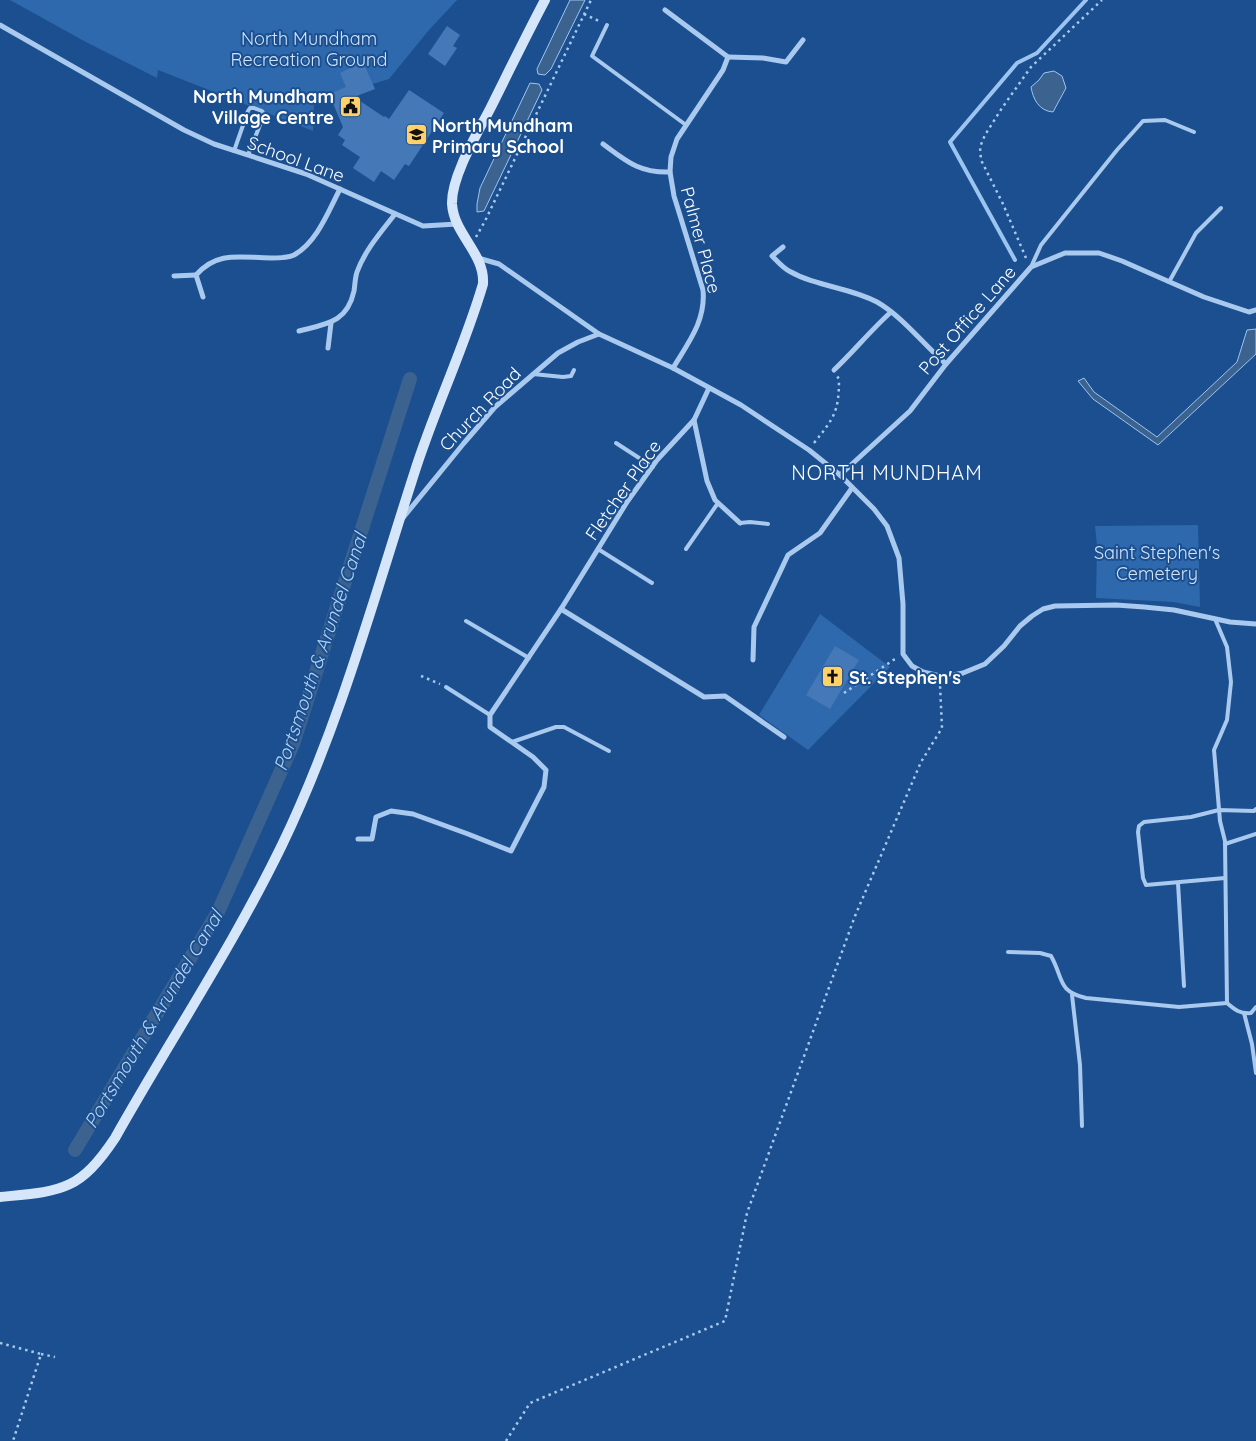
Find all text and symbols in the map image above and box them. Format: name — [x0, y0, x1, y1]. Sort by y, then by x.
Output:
park label: North Mundham Recreation Ground — [231, 27, 387, 71]
place label: North Mundham Village Centre — [193, 85, 334, 129]
public building icon: North Mundham Village Centre — [338, 94, 362, 118]
place label: North Mundham Primary School — [432, 114, 573, 158]
school or university icon: North Mundham Primary School — [404, 123, 428, 147]
street label: School Lane — [244, 131, 348, 187]
street label: Palmer Place — [676, 184, 726, 296]
street label: Post Office Lane — [913, 261, 1021, 379]
street label: Church Road — [434, 362, 526, 456]
street label: Fletcher Place — [580, 435, 666, 545]
district label: NORTH MUNDHAM — [791, 460, 983, 485]
water label: Portsmouth & Arundel Canal — [268, 528, 373, 774]
park label: Saint Stephen's Cemetery — [1094, 541, 1220, 585]
church icon: St. Stephen's — [821, 665, 845, 689]
place label: St. Stephen's — [849, 666, 961, 689]
water label: Portsmouth & Arundel Canal — [78, 904, 229, 1132]

